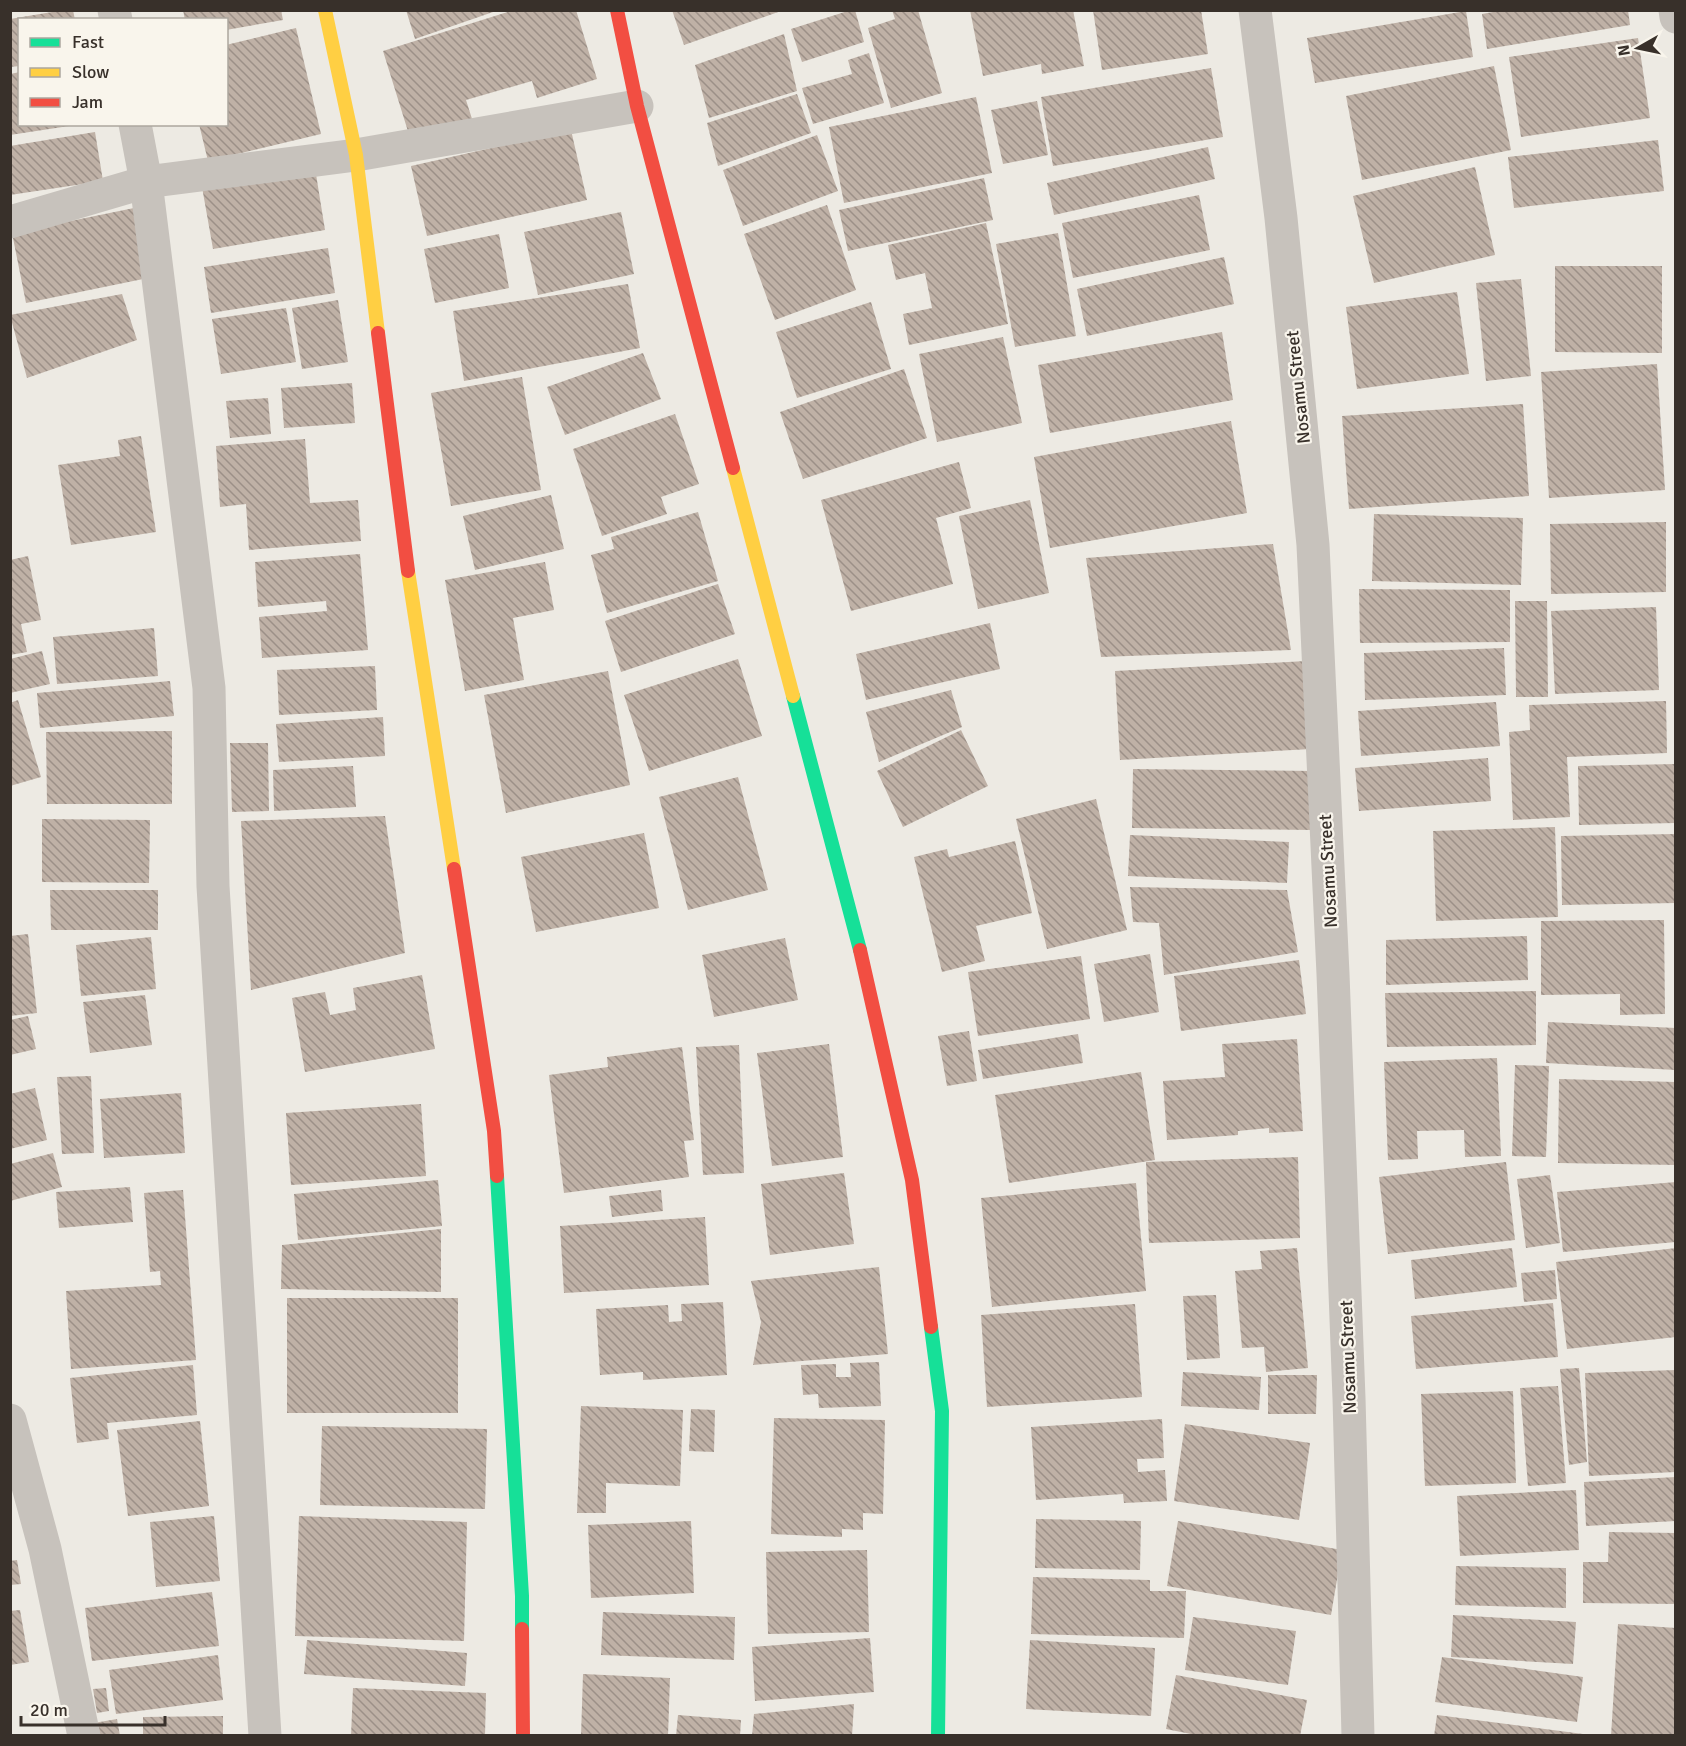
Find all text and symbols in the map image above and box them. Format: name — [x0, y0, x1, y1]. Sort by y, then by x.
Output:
legend — [18, 18, 228, 126]
north arrow — [1608, 18, 1668, 78]
text: Fast — [72, 31, 104, 53]
text: N — [1613, 43, 1635, 57]
text: Slow — [72, 61, 109, 83]
text: Jam — [72, 91, 103, 113]
street label: Nosamu Street — [1281, 329, 1315, 445]
street label: Nosamu Street — [1314, 814, 1342, 928]
street label: Nosamu Street — [1335, 1300, 1361, 1414]
scale bar — [21, 1689, 165, 1727]
text: 20 m — [30, 1699, 68, 1721]

